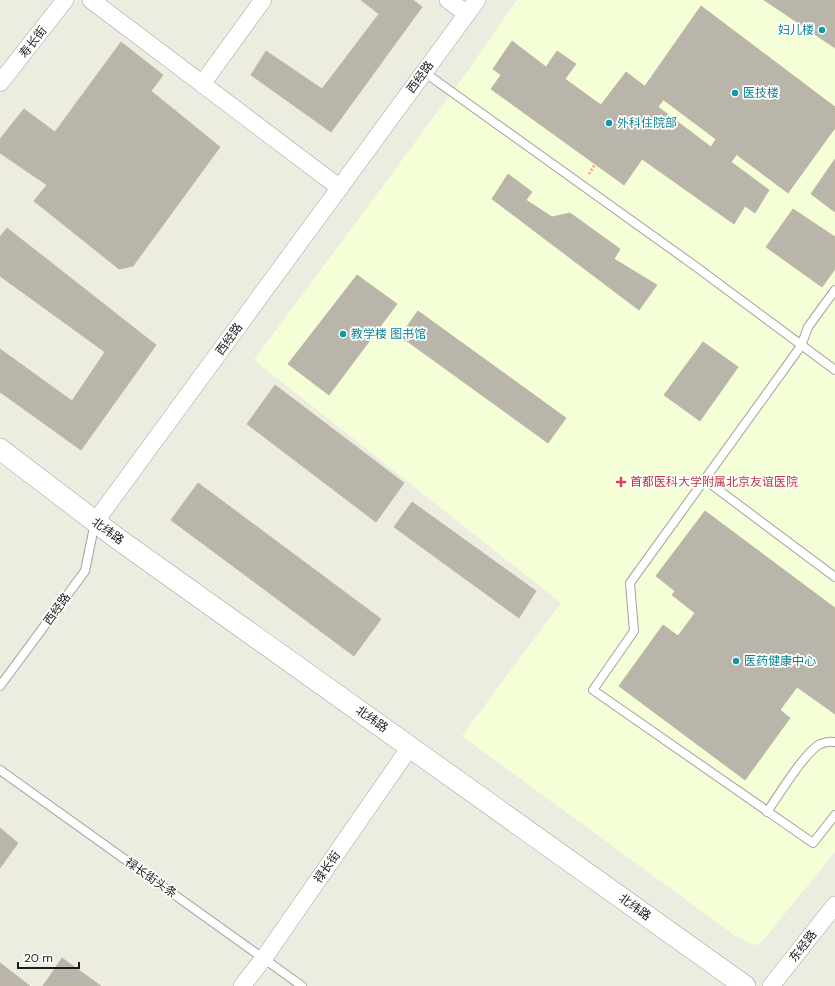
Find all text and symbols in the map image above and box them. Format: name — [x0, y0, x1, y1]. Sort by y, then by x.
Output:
place label: 妇儿楼 — [778, 22, 814, 38]
street label: 寿长街 — [16, 23, 50, 61]
marker: 妇儿楼 — [817, 25, 827, 35]
street label: 西经路 — [403, 58, 437, 96]
place label: 医技楼 — [743, 85, 779, 101]
marker: 医技楼 — [730, 88, 740, 98]
place label: 外科住院部 — [617, 115, 677, 131]
marker: 外科住院部 — [604, 118, 614, 128]
street label: 西经路 — [212, 320, 246, 358]
place label: 教学楼 图书馆 — [351, 326, 426, 342]
marker: 教学楼 图书馆 — [338, 329, 348, 339]
place label: 首都医科大学附属北京友谊医院 — [630, 474, 798, 490]
marker: 首都医科大学附属北京友谊医院 — [615, 476, 627, 488]
street label: 北纬路 — [89, 514, 127, 548]
street label: 西经路 — [40, 590, 74, 628]
place label: 医药健康中心 — [744, 653, 816, 669]
marker: 医药健康中心 — [731, 656, 741, 666]
street label: 北纬路 — [353, 702, 391, 736]
street label: 禄长街 — [310, 848, 344, 886]
street label: 禄长街头条 — [122, 854, 180, 902]
street label: 北纬路 — [616, 890, 654, 924]
street label: 东经路 — [786, 927, 820, 965]
scale bar — [18, 944, 79, 970]
text: 20 m — [24, 950, 53, 966]

